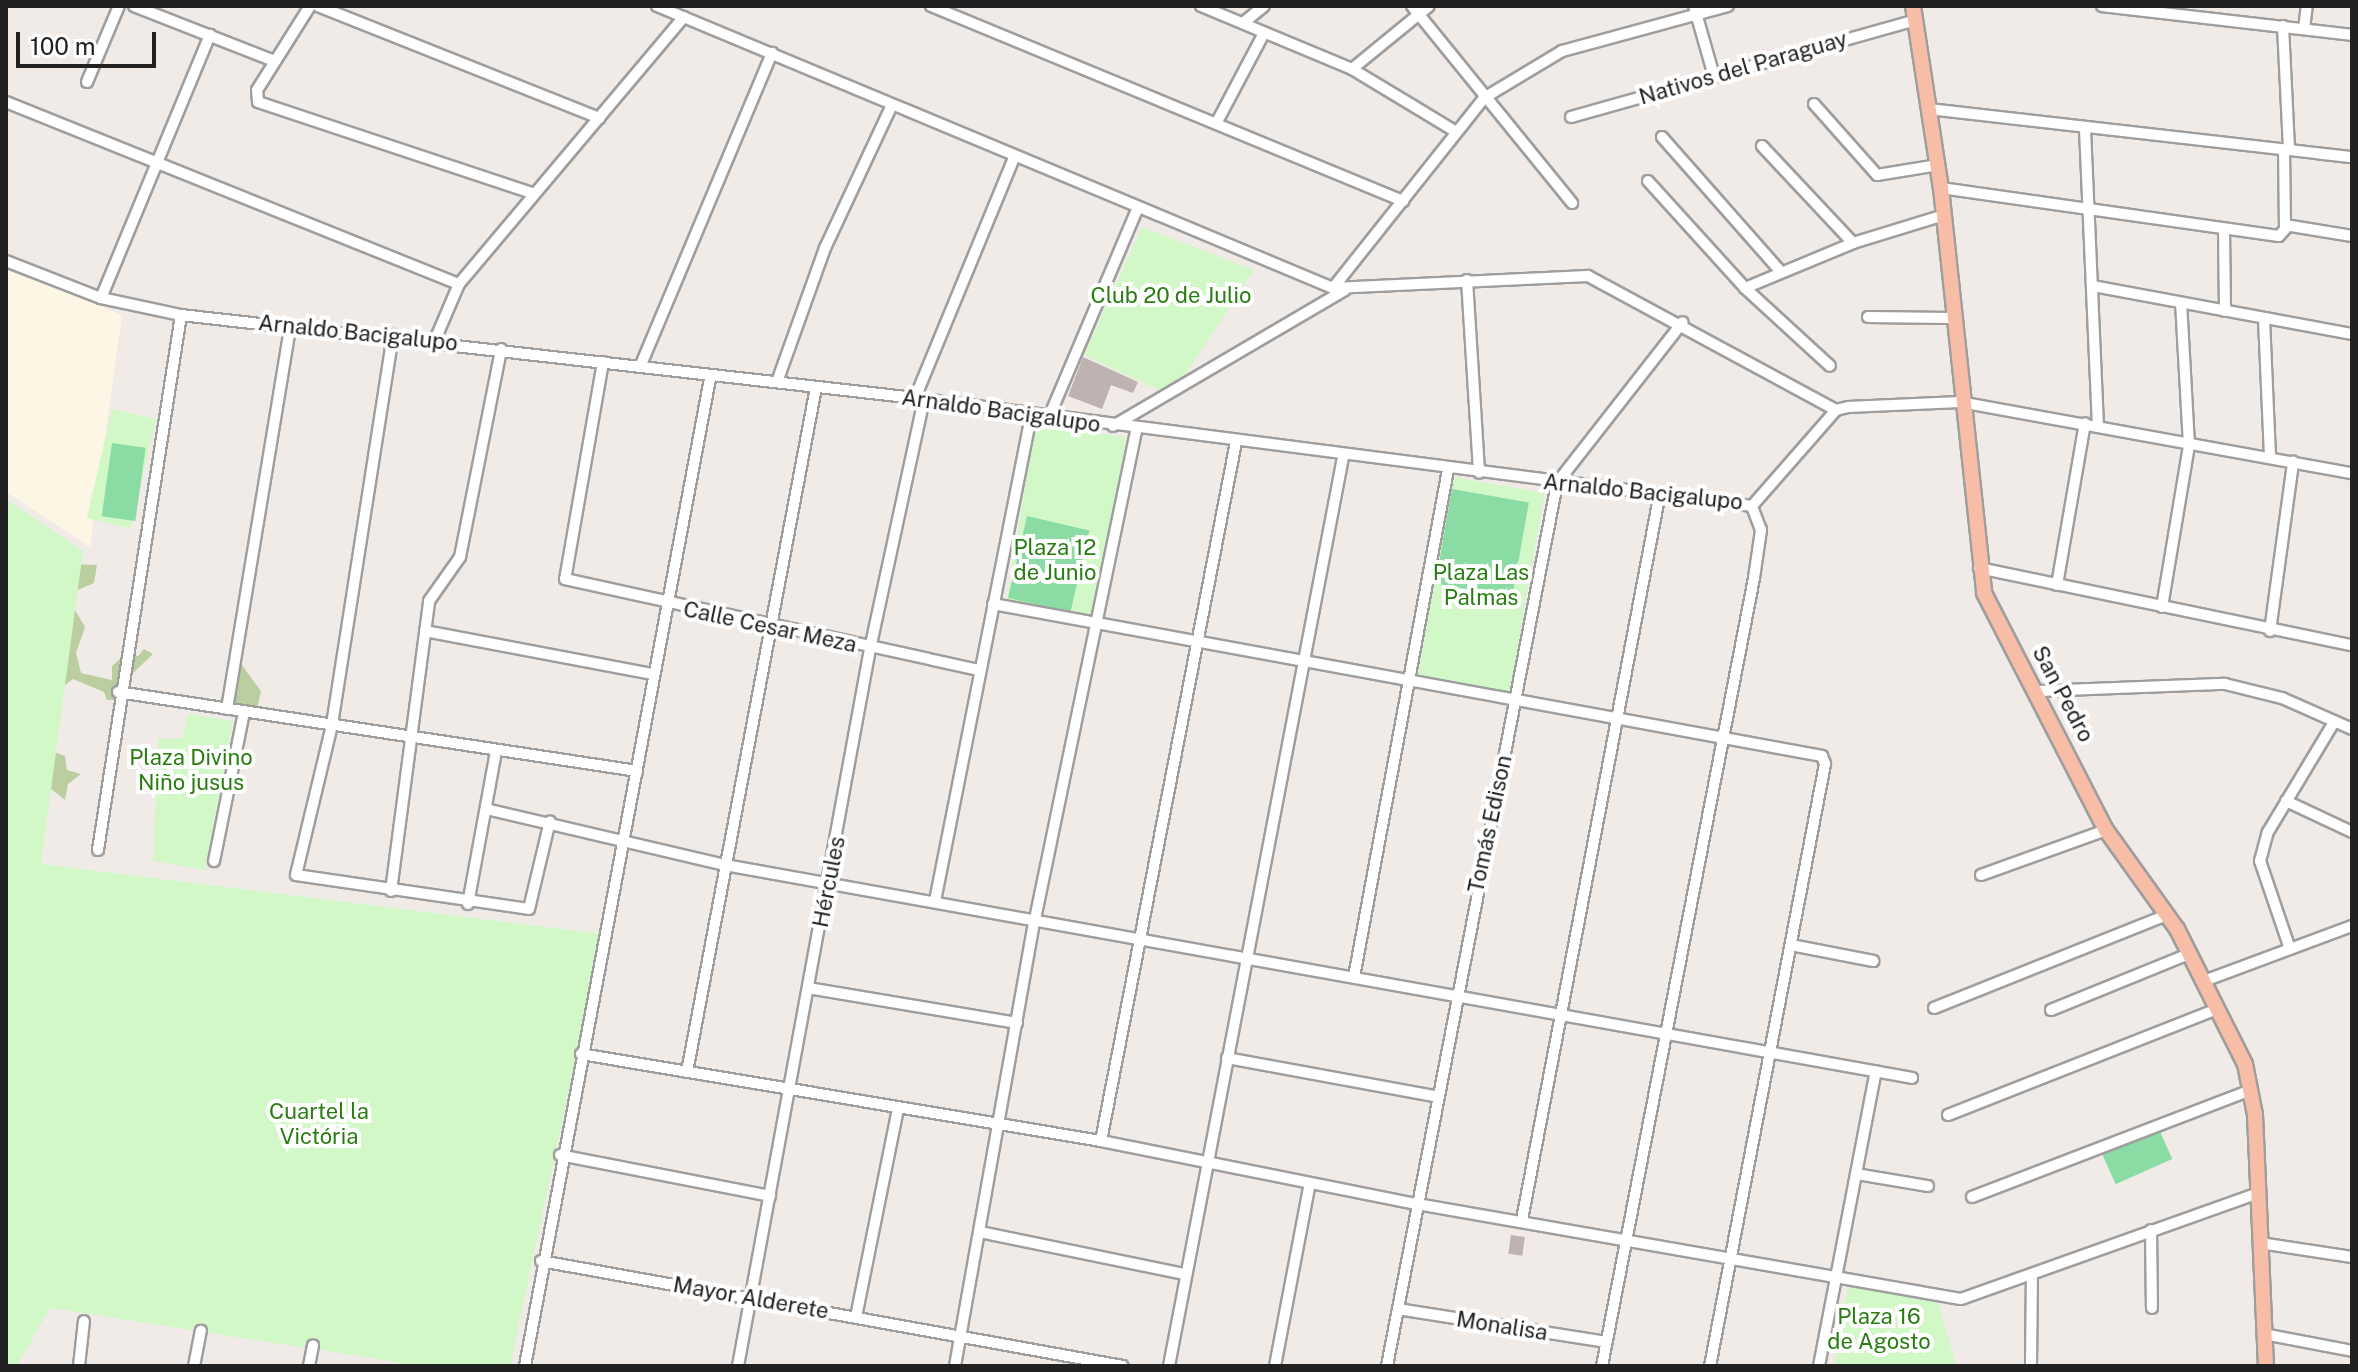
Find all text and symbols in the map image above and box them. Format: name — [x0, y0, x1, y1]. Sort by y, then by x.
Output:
scale bar — [20, 16, 160, 66]
street label: Nativos del Paraguay — [1636, 26, 1850, 110]
text: 100 m — [30, 32, 96, 60]
park label: Club 20 de Julio — [1090, 283, 1252, 309]
street label: Arnaldo Bacigalupo — [257, 309, 459, 357]
street label: Arnaldo Bacigalupo — [900, 384, 1102, 438]
street label: Arnaldo Bacigalupo — [1542, 468, 1744, 516]
park label: Plaza 12 de Junio — [1014, 534, 1096, 586]
park label: Plaza Las Palmas — [1433, 559, 1529, 610]
street label: Calle Cesar Meza — [681, 596, 859, 658]
street label: San Pedro — [2027, 641, 2099, 747]
park label: Plaza Divino Niño jusus — [129, 744, 253, 796]
street label: Tomás Edison — [1463, 753, 1517, 895]
street label: Hércules — [807, 834, 851, 930]
park label: Cuartel la Victória — [269, 1098, 369, 1150]
street label: Mayor Alderete — [671, 1271, 831, 1325]
park label: Plaza 16 de Agosto — [1827, 1303, 1931, 1354]
street label: Monalisa — [1455, 1306, 1549, 1346]

